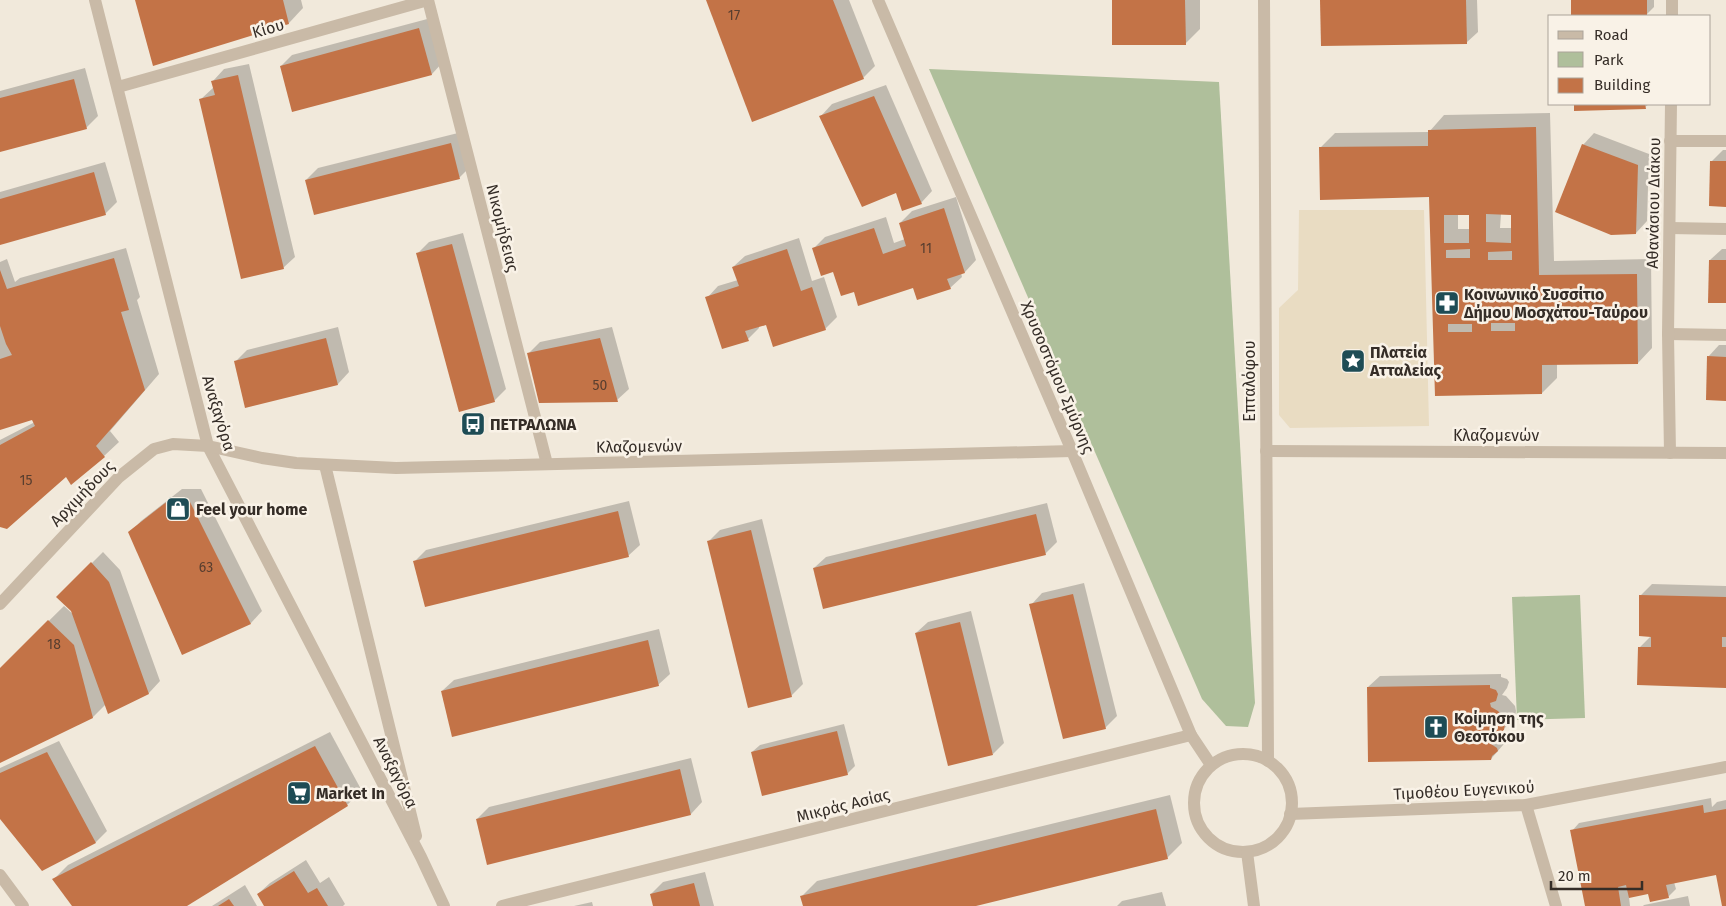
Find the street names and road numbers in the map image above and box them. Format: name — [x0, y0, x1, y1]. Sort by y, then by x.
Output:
street label: Κίου — [250, 15, 286, 42]
street label: Αθανάσιου Διάκου — [1643, 137, 1664, 269]
street label: Νικομήδειας — [482, 182, 523, 275]
street label: Χρυσοστόμου Σμύρνης — [1017, 298, 1099, 457]
street label: Επταλόφου — [1240, 340, 1259, 422]
street label: Αναξαγόρα — [198, 373, 239, 453]
street label: Κλαζομενών — [1453, 426, 1539, 445]
street label: Κλαζομενών — [596, 436, 683, 457]
street label: Αρχιμήδους — [46, 456, 119, 530]
street label: Αναξαγόρα — [369, 733, 422, 811]
street label: Τιμοθέου Ευγενικού — [1393, 777, 1535, 804]
street label: Μικράς Ασίας — [794, 785, 892, 826]

